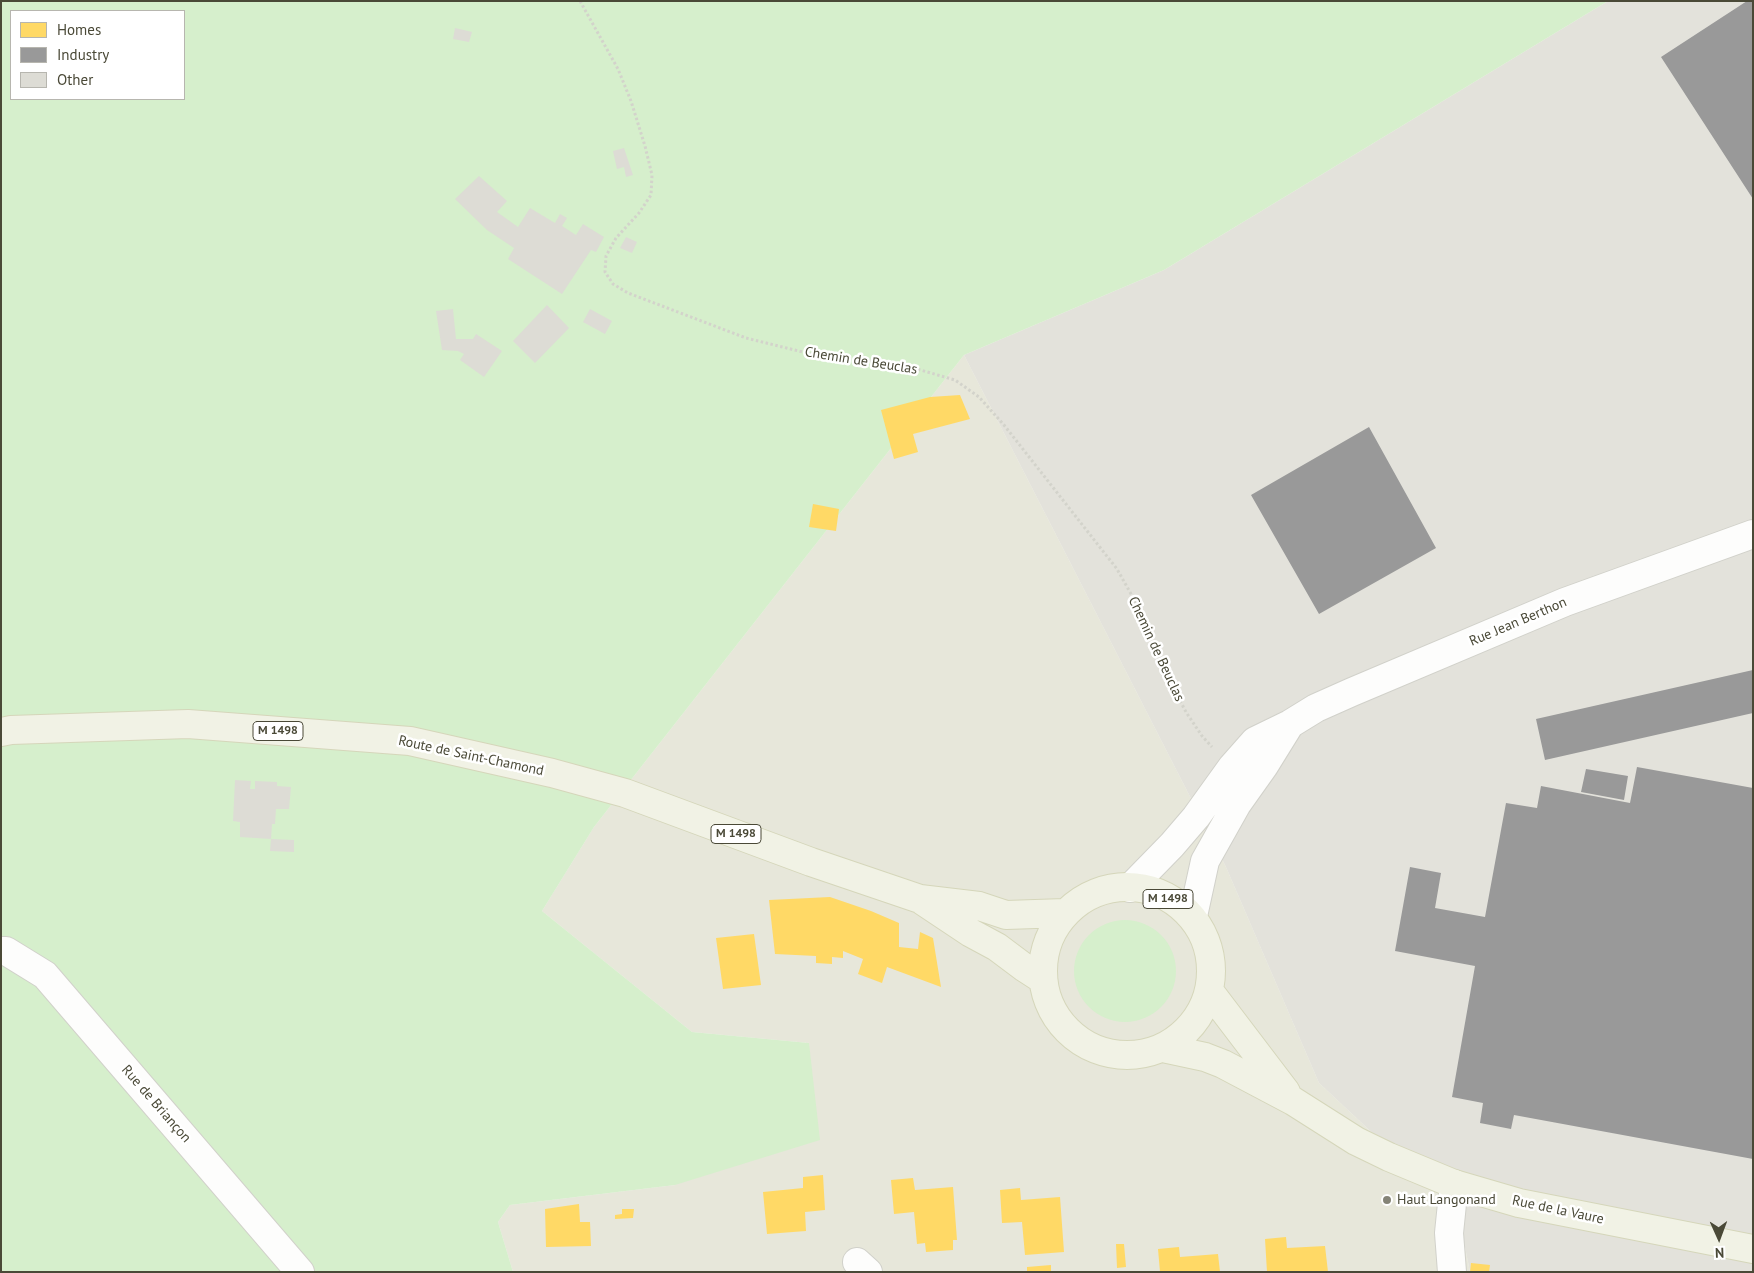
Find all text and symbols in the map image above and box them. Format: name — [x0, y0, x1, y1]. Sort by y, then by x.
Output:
legend — [10, 10, 185, 100]
text: Homes — [57, 20, 101, 39]
text: Industry — [57, 45, 109, 64]
text: Other — [57, 70, 93, 89]
street label: Chemin de Beuclas — [804, 344, 918, 378]
street label: Chemin de Beuclas — [1124, 594, 1188, 704]
street label: Rue Jean Berthon — [1467, 594, 1569, 650]
road number: M 1498 — [253, 721, 303, 740]
street label: Route de Saint-Chamond — [397, 732, 545, 780]
road number: M 1498 — [711, 824, 761, 844]
road number: M 1498 — [1143, 890, 1193, 909]
street label: Rue de Briançon — [118, 1062, 194, 1146]
place label: Haut Langonand — [1397, 1192, 1496, 1208]
street label: Rue de la Vaure — [1511, 1192, 1605, 1228]
marker: Haut Langonand — [1381, 1194, 1393, 1206]
north arrow — [1694, 1213, 1744, 1263]
text: N — [1715, 1244, 1724, 1262]

